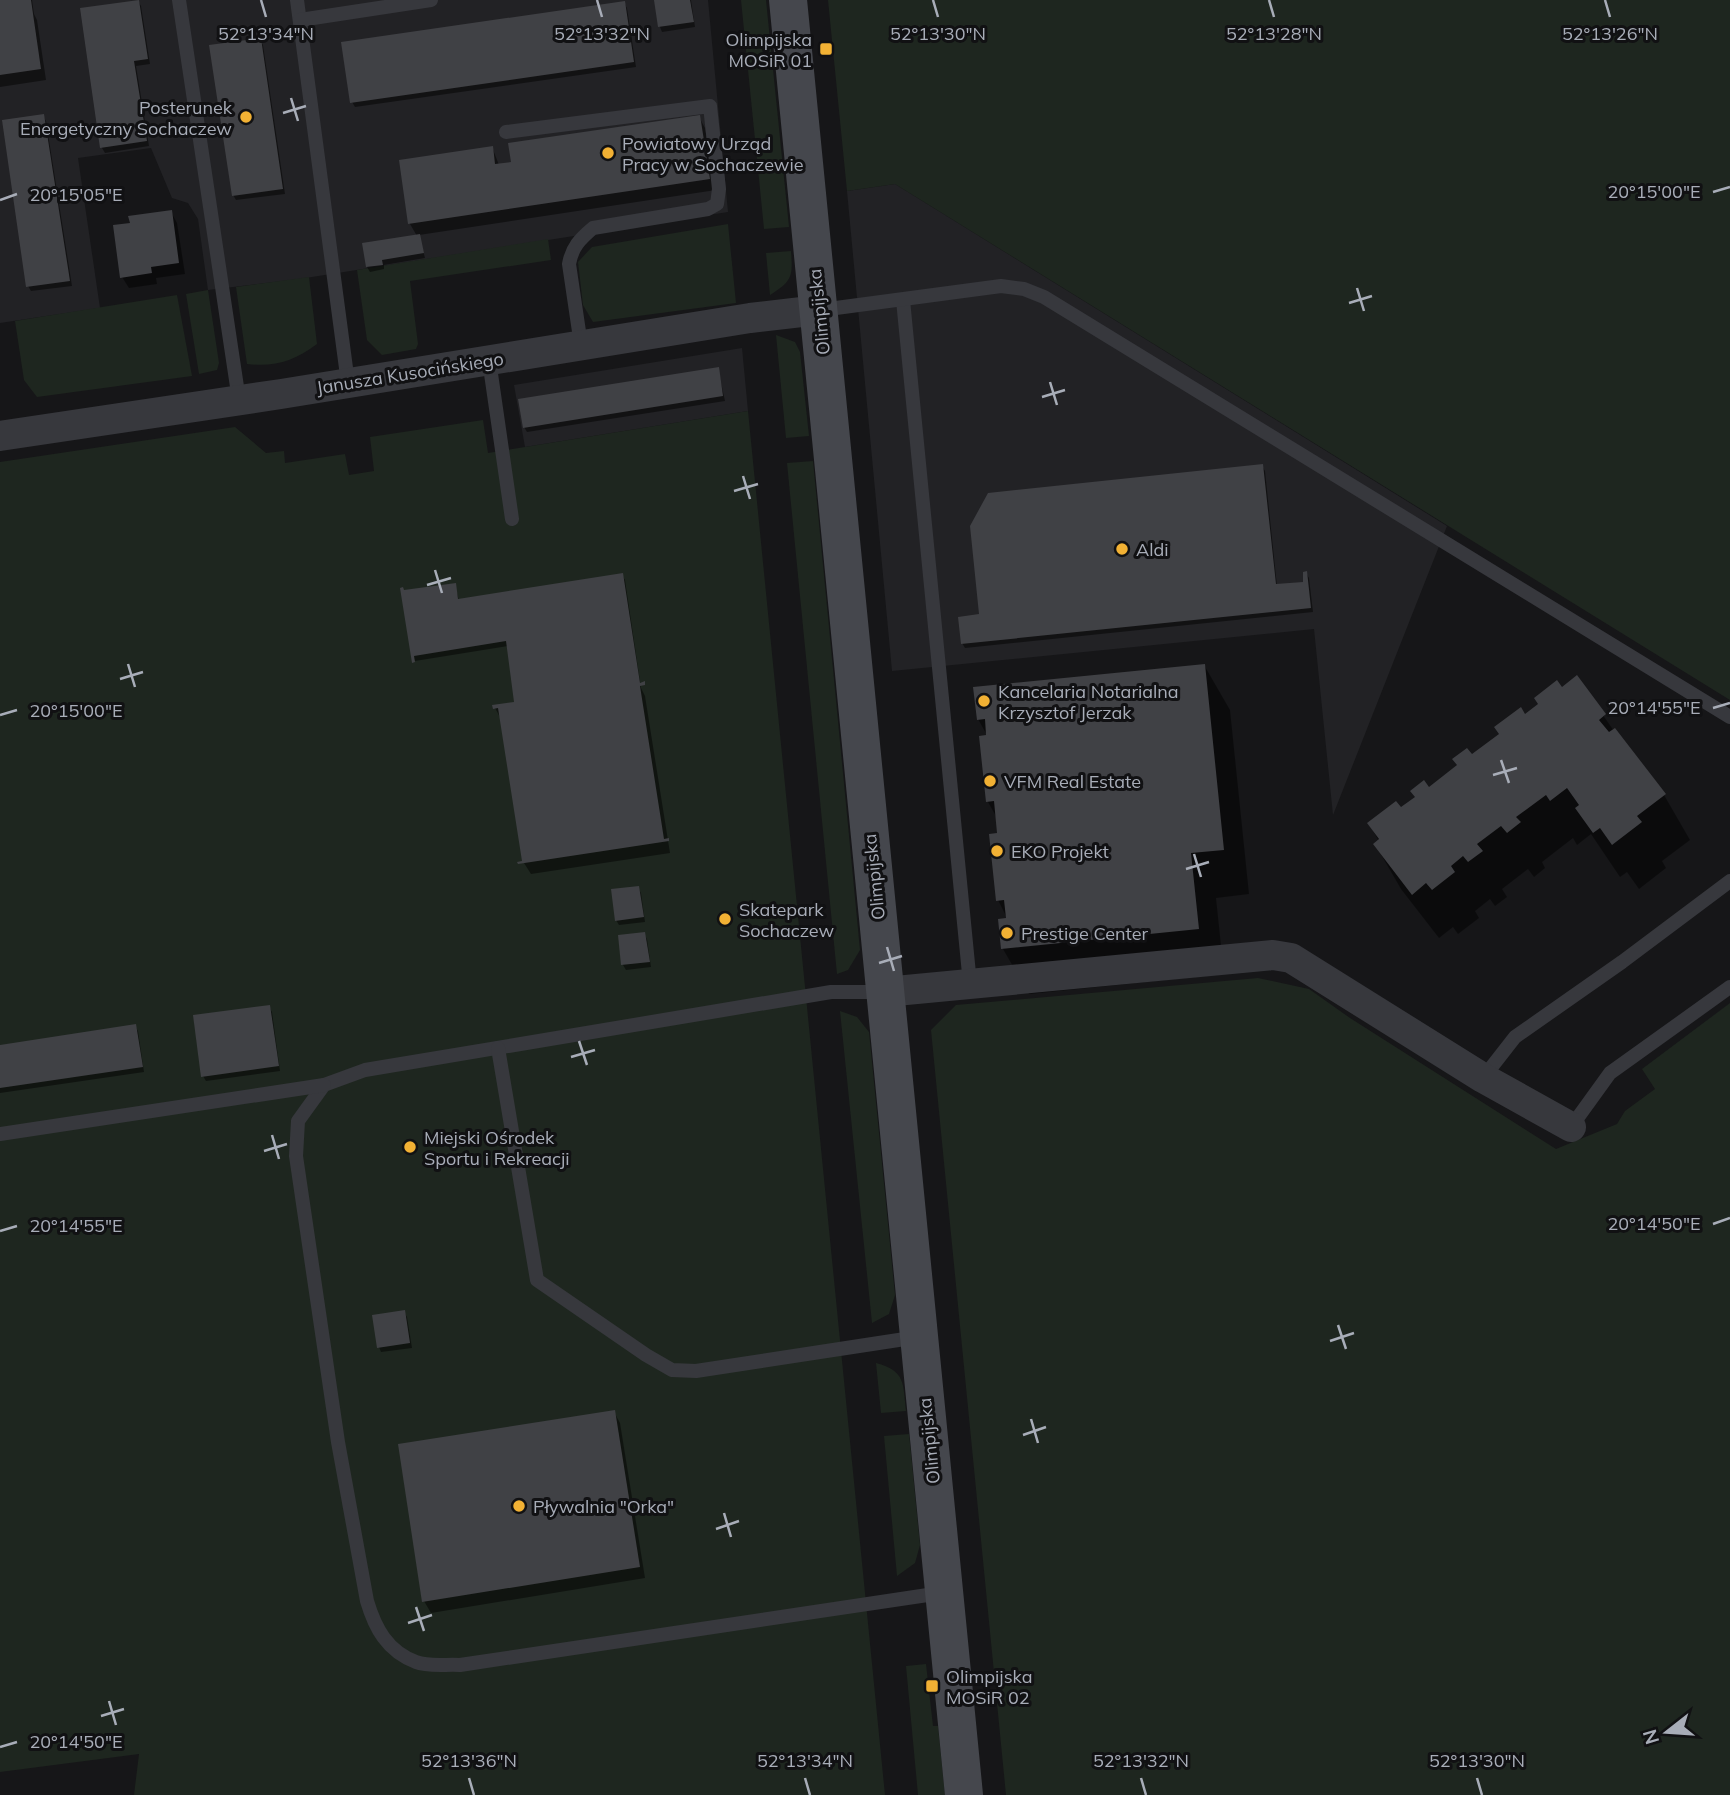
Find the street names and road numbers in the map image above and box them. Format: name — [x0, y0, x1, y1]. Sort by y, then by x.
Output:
street label: Olimpijska — [803, 268, 835, 356]
street label: Janusza Kusocińskiego — [315, 347, 505, 399]
street label: Olimpijska — [858, 833, 890, 921]
street label: Olimpijska — [913, 1397, 945, 1485]

